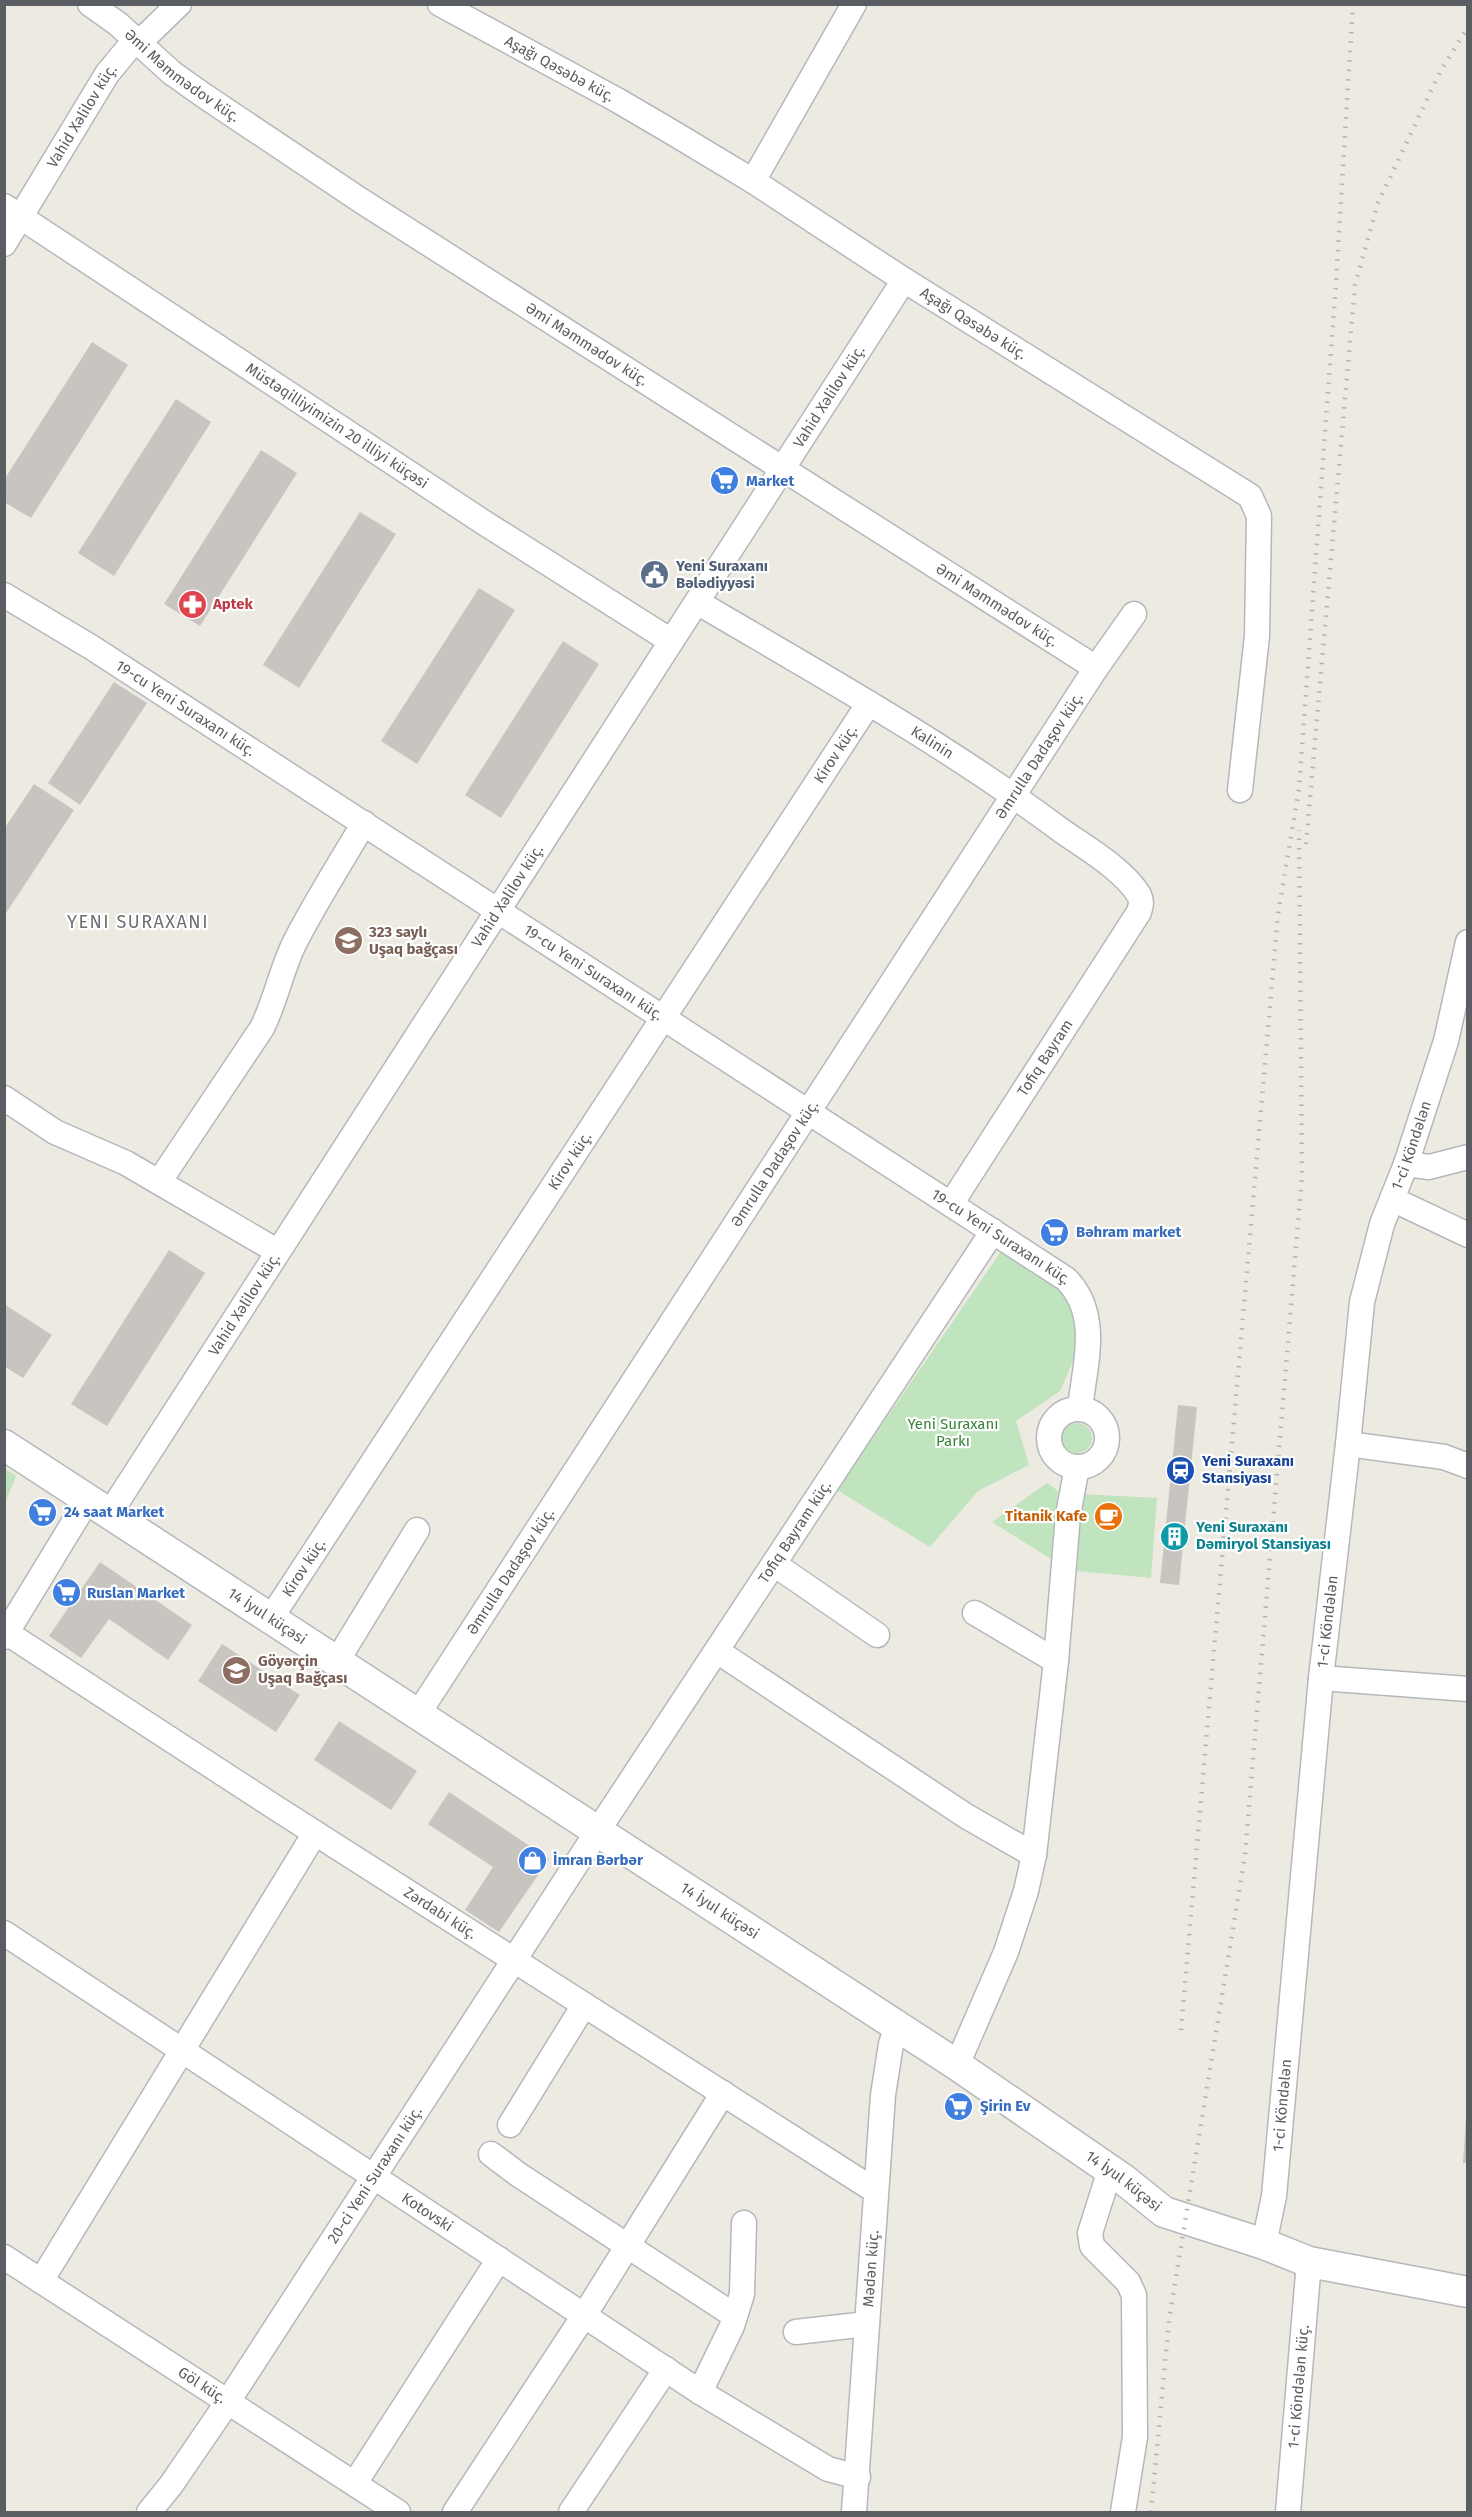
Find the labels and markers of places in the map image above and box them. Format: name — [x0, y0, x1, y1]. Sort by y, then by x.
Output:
supermarket icon: Market — [709, 465, 741, 497]
place label: Market — [746, 472, 794, 490]
place label: Yeni Suraxanı Bələdiyyəsi — [675, 557, 768, 592]
public building icon: Yeni Suraxanı Bələdiyyəsi — [639, 559, 671, 591]
pharmacy icon: Aptek — [176, 588, 208, 620]
place label: Aptek — [212, 595, 254, 613]
place label: 323 saylı Uşaq bağçası — [368, 923, 458, 959]
school or university icon: 323 saylı Uşaq bağçası — [332, 925, 364, 957]
supermarket icon: Bәhram market — [1039, 1216, 1071, 1248]
place label: Bәhram market — [1076, 1223, 1181, 1241]
place label: Yeni Suraxanı Stansiyası — [1201, 1452, 1294, 1487]
station icon: Yeni Suraxanı Stansiyası — [1165, 1454, 1197, 1486]
supermarket icon: 24 saat Market — [27, 1496, 59, 1528]
cafe icon: Titanik Kafe — [1092, 1500, 1124, 1532]
place label: 24 saat Market — [64, 1503, 165, 1521]
place label: Titanik Kafe — [1005, 1507, 1087, 1525]
place label: Yeni Suraxanı Dəmiryol Stansiyası — [1195, 1518, 1331, 1553]
building icon: Yeni Suraxanı Dəmiryol Stansiyası — [1159, 1520, 1191, 1552]
supermarket icon: Ruslan Market — [50, 1577, 82, 1609]
place label: Ruslan Market — [87, 1584, 185, 1602]
place label: Göyərçin Uşaq Bağçası — [258, 1652, 347, 1688]
school or university icon: Göyərçin Uşaq Bağçası — [221, 1654, 253, 1686]
shop icon: İmran Bərbər — [516, 1844, 548, 1876]
place label: İmran Bərbər — [553, 1851, 644, 1869]
supermarket icon: Şirin Ev — [943, 2090, 975, 2122]
place label: Şirin Ev — [980, 2097, 1031, 2116]

